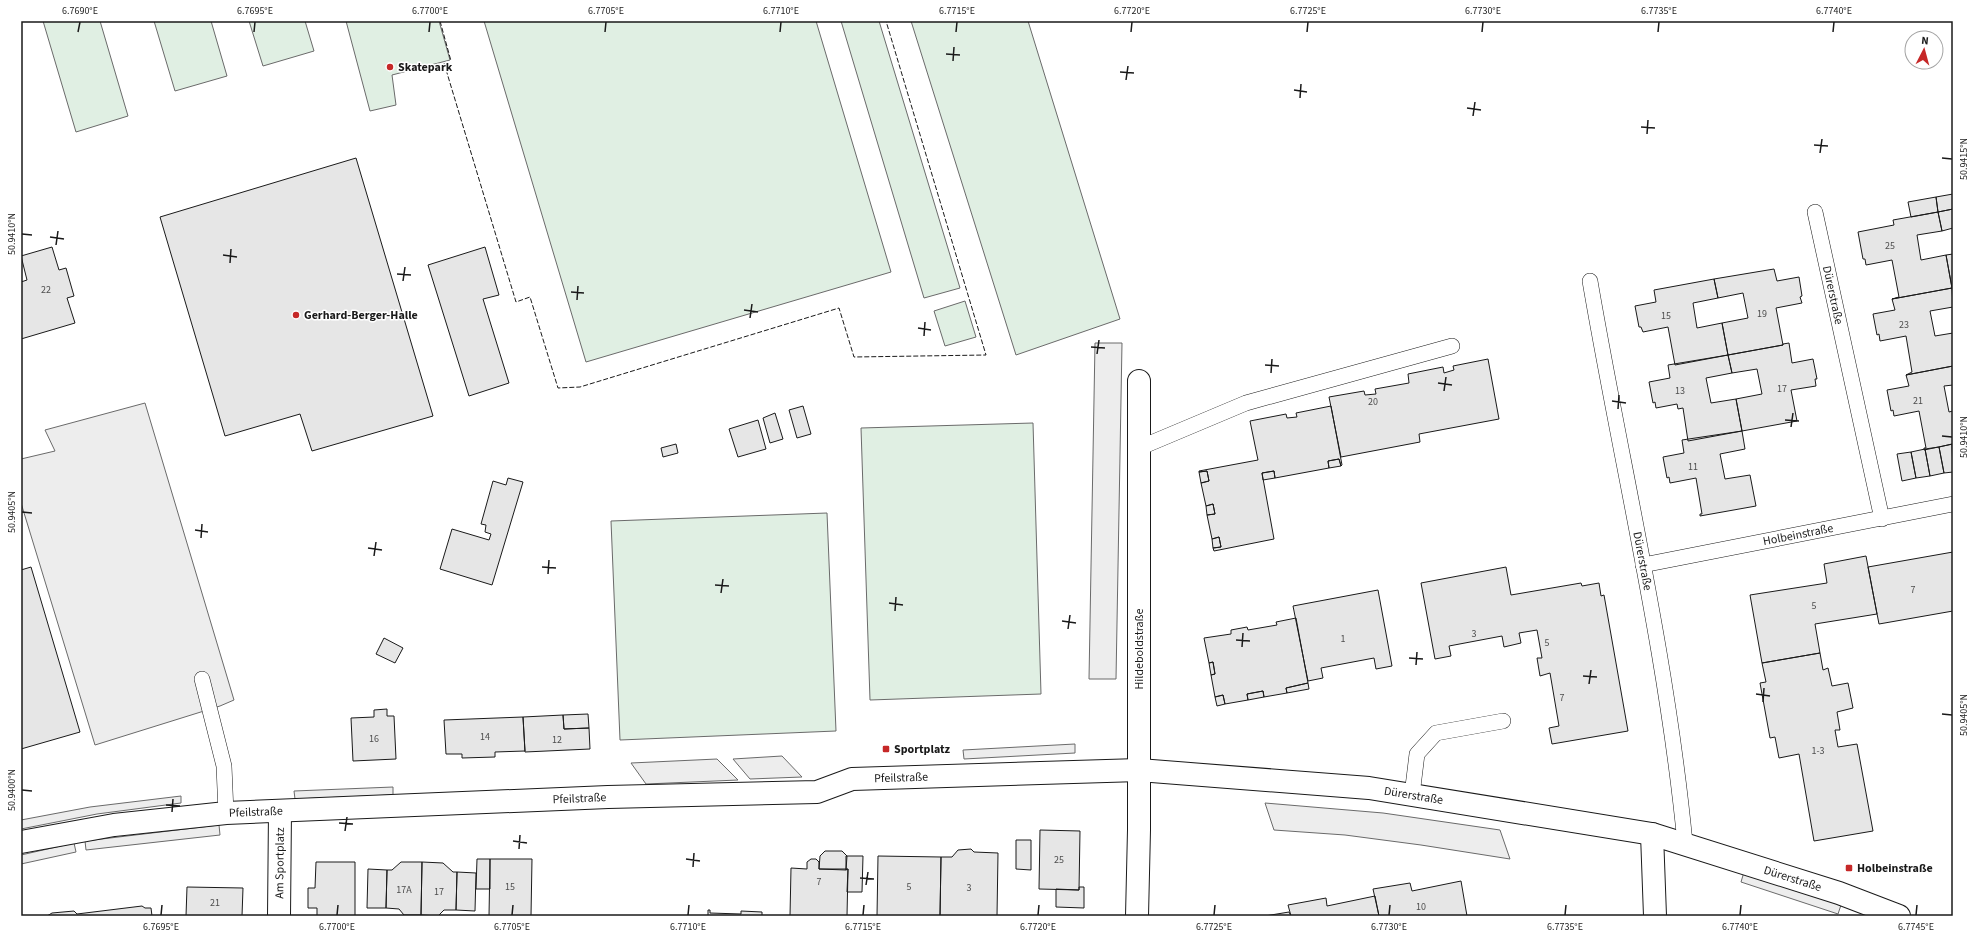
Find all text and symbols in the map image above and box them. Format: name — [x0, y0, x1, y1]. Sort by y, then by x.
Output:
text: 6.7690°E — [62, 4, 98, 18]
text: 6.7695°E — [237, 4, 273, 18]
text: 6.7700°E — [412, 4, 448, 18]
text: 6.7705°E — [588, 4, 624, 18]
text: 6.7710°E — [763, 4, 799, 18]
text: 6.7715°E — [939, 4, 975, 18]
text: 6.7720°E — [1114, 4, 1150, 18]
text: 6.7725°E — [1290, 4, 1326, 18]
text: 6.7730°E — [1465, 4, 1501, 18]
text: 6.7735°E — [1641, 4, 1677, 18]
text: 6.7740°E — [1816, 4, 1852, 18]
north arrow — [1904, 30, 1944, 70]
text: N — [1921, 33, 1929, 48]
place label: Skatepark — [398, 59, 453, 76]
marker: Skatepark — [385, 62, 395, 72]
text: 50.9415°N — [1957, 138, 1971, 180]
text: 50.9410°N — [5, 213, 19, 255]
house number: 25 — [1885, 239, 1895, 253]
street label: Dürerstraße — [1818, 264, 1847, 326]
house number: 22 — [41, 283, 51, 297]
place label: Gerhard-Berger-Halle — [304, 307, 418, 324]
house number: 19 — [1757, 307, 1767, 321]
house number: 15 — [1661, 309, 1671, 323]
marker: Gerhard-Berger-Halle — [291, 310, 301, 320]
house number: 23 — [1899, 318, 1909, 332]
house number: 17 — [1777, 382, 1787, 396]
house number: 13 — [1675, 384, 1685, 398]
house number: 21 — [1913, 394, 1923, 408]
house number: 20 — [1368, 395, 1378, 409]
text: 50.9410°N — [1957, 416, 1971, 458]
house number: 11 — [1688, 460, 1698, 474]
text: 50.9405°N — [5, 491, 19, 533]
street label: Holbeinstraße — [1762, 520, 1835, 550]
street label: Dürerstraße — [1628, 530, 1656, 592]
house number: 7 — [1911, 583, 1916, 597]
house number: 5 — [1812, 599, 1817, 613]
street label: Hildeboldstraße — [1131, 608, 1148, 689]
house number: 3 — [1472, 627, 1477, 641]
house number: 1 — [1341, 632, 1346, 646]
house number: 5 — [1545, 636, 1550, 650]
house number: 7 — [1560, 691, 1565, 705]
text: 50.9405°N — [1957, 694, 1971, 736]
house number: 14 — [480, 730, 490, 744]
house number: 16 — [369, 732, 379, 746]
house number: 12 — [552, 733, 562, 747]
place label: Sportplatz — [894, 741, 951, 758]
marker: Sportplatz — [881, 744, 891, 754]
house number: 1-3 — [1811, 744, 1825, 758]
text: 50.9400°N — [5, 769, 19, 811]
street label: Pfeilstraße — [874, 769, 928, 787]
street label: Dürerstraße — [1383, 783, 1444, 809]
street label: Pfeilstraße — [552, 789, 607, 808]
street label: Pfeilstraße — [229, 803, 283, 822]
street label: Am Sportplatz — [271, 827, 289, 899]
house number: 25 — [1054, 853, 1064, 867]
place label: Holbeinstraße — [1857, 860, 1933, 877]
street label: Dürerstraße — [1762, 862, 1824, 896]
marker: Holbeinstraße — [1844, 863, 1854, 873]
house number: 7 — [817, 875, 822, 889]
house number: 15 — [505, 880, 515, 894]
house number: 5 — [907, 880, 912, 894]
house number: 3 — [967, 881, 972, 895]
house number: 17A — [396, 883, 412, 897]
house number: 17 — [434, 885, 444, 899]
house number: 21 — [210, 896, 220, 910]
house number: 10 — [1416, 900, 1426, 914]
text: 6.7695°E — [143, 920, 179, 934]
text: 6.7700°E — [319, 920, 355, 934]
text: 6.7705°E — [494, 920, 530, 934]
text: 6.7710°E — [670, 920, 706, 934]
text: 6.7715°E — [845, 920, 881, 934]
text: 6.7720°E — [1020, 920, 1056, 934]
text: 6.7725°E — [1196, 920, 1232, 934]
text: 6.7730°E — [1371, 920, 1407, 934]
text: 6.7735°E — [1547, 920, 1583, 934]
text: 6.7740°E — [1722, 920, 1758, 934]
text: 6.7745°E — [1898, 920, 1934, 934]

